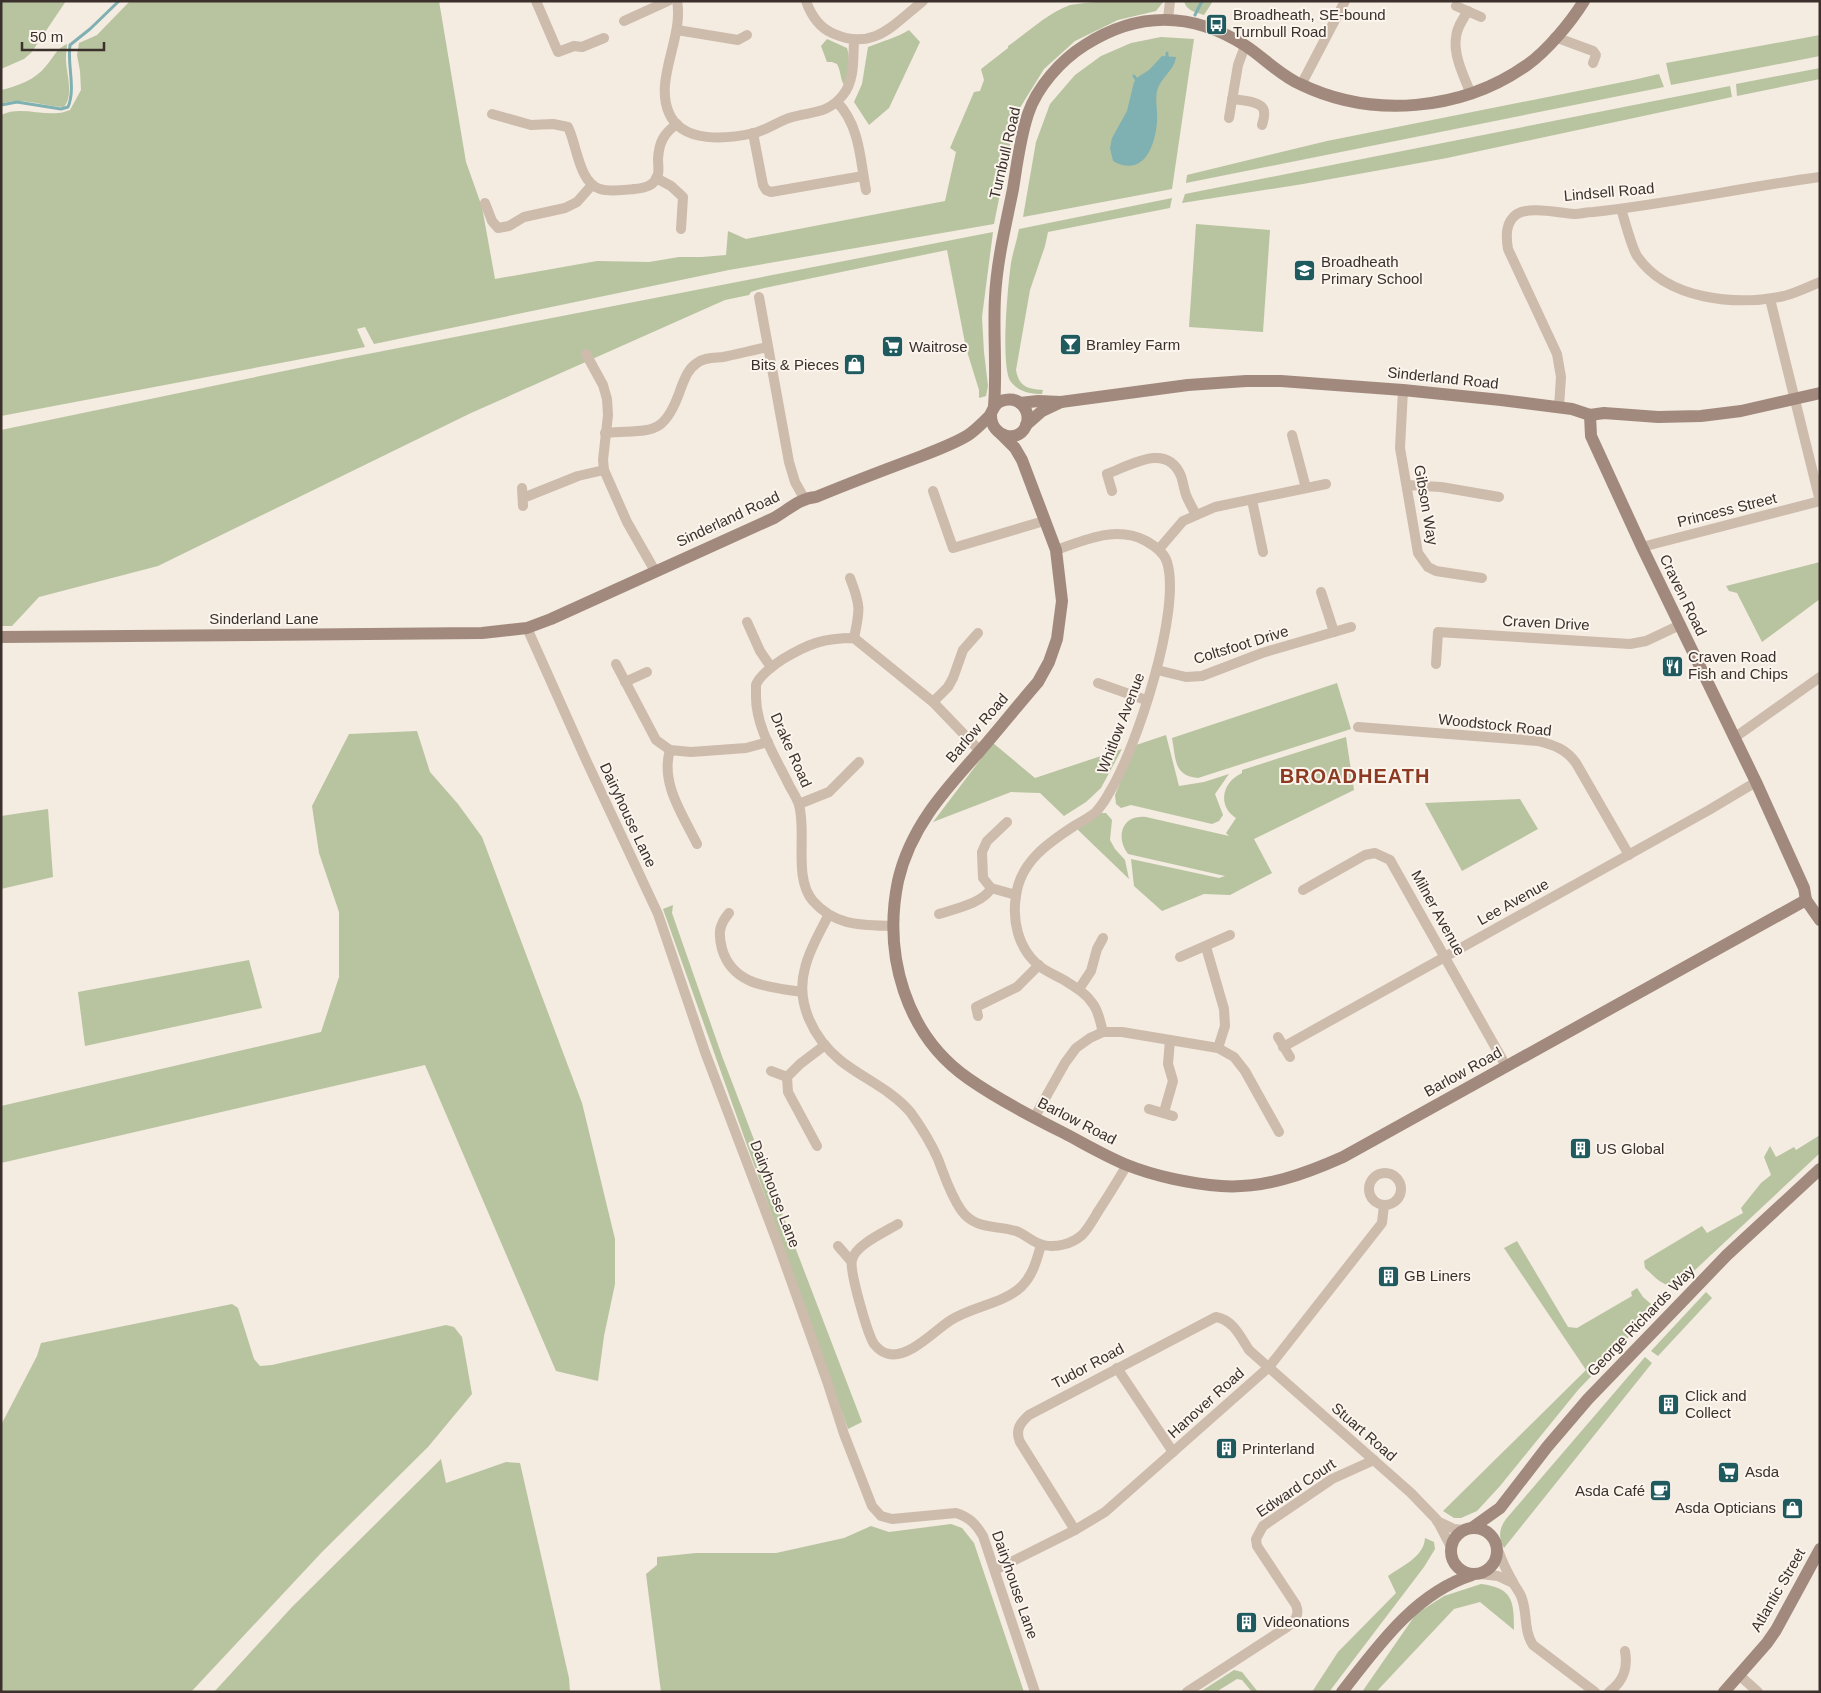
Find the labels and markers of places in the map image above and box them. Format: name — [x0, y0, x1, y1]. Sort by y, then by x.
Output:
place label: Broadheath, SE-bound Turnbull Road — [1233, 6, 1386, 40]
bus stop icon: Broadheath, SE-bound Turnbull Road — [1205, 12, 1229, 36]
place label: Broadheath Primary School — [1321, 253, 1423, 287]
school or university icon: Broadheath Primary School — [1293, 259, 1317, 283]
bar icon: Bramley Farm — [1058, 333, 1082, 357]
supermarket icon: Waitrose — [881, 335, 905, 359]
place label: Bramley Farm — [1086, 336, 1180, 353]
place label: Waitrose — [909, 338, 968, 355]
shop icon: Bits & Pieces — [843, 353, 867, 377]
place label: Bits & Pieces — [751, 356, 839, 373]
place label: Craven Road Fish and Chips — [1688, 648, 1788, 682]
restaurant icon: Craven Road Fish and Chips — [1660, 654, 1684, 678]
building icon: US Global — [1568, 1137, 1592, 1161]
place label: US Global — [1596, 1140, 1664, 1157]
building icon: GB Liners — [1376, 1264, 1400, 1288]
place label: GB Liners — [1404, 1267, 1471, 1284]
place label: Click and Collect — [1685, 1387, 1747, 1421]
building icon: Click and Collect — [1657, 1393, 1681, 1417]
building icon: Printerland — [1214, 1437, 1238, 1461]
place label: Printerland — [1242, 1440, 1315, 1457]
supermarket icon: Asda — [1717, 1460, 1741, 1484]
place label: Asda — [1745, 1463, 1780, 1480]
cafe icon: Asda Café — [1649, 1479, 1673, 1503]
place label: Asda Café — [1575, 1482, 1645, 1499]
shop icon: Asda Opticians — [1780, 1496, 1804, 1520]
place label: Asda Opticians — [1675, 1499, 1776, 1516]
building icon: Videonations — [1235, 1610, 1259, 1634]
place label: Videonations — [1263, 1613, 1349, 1630]

